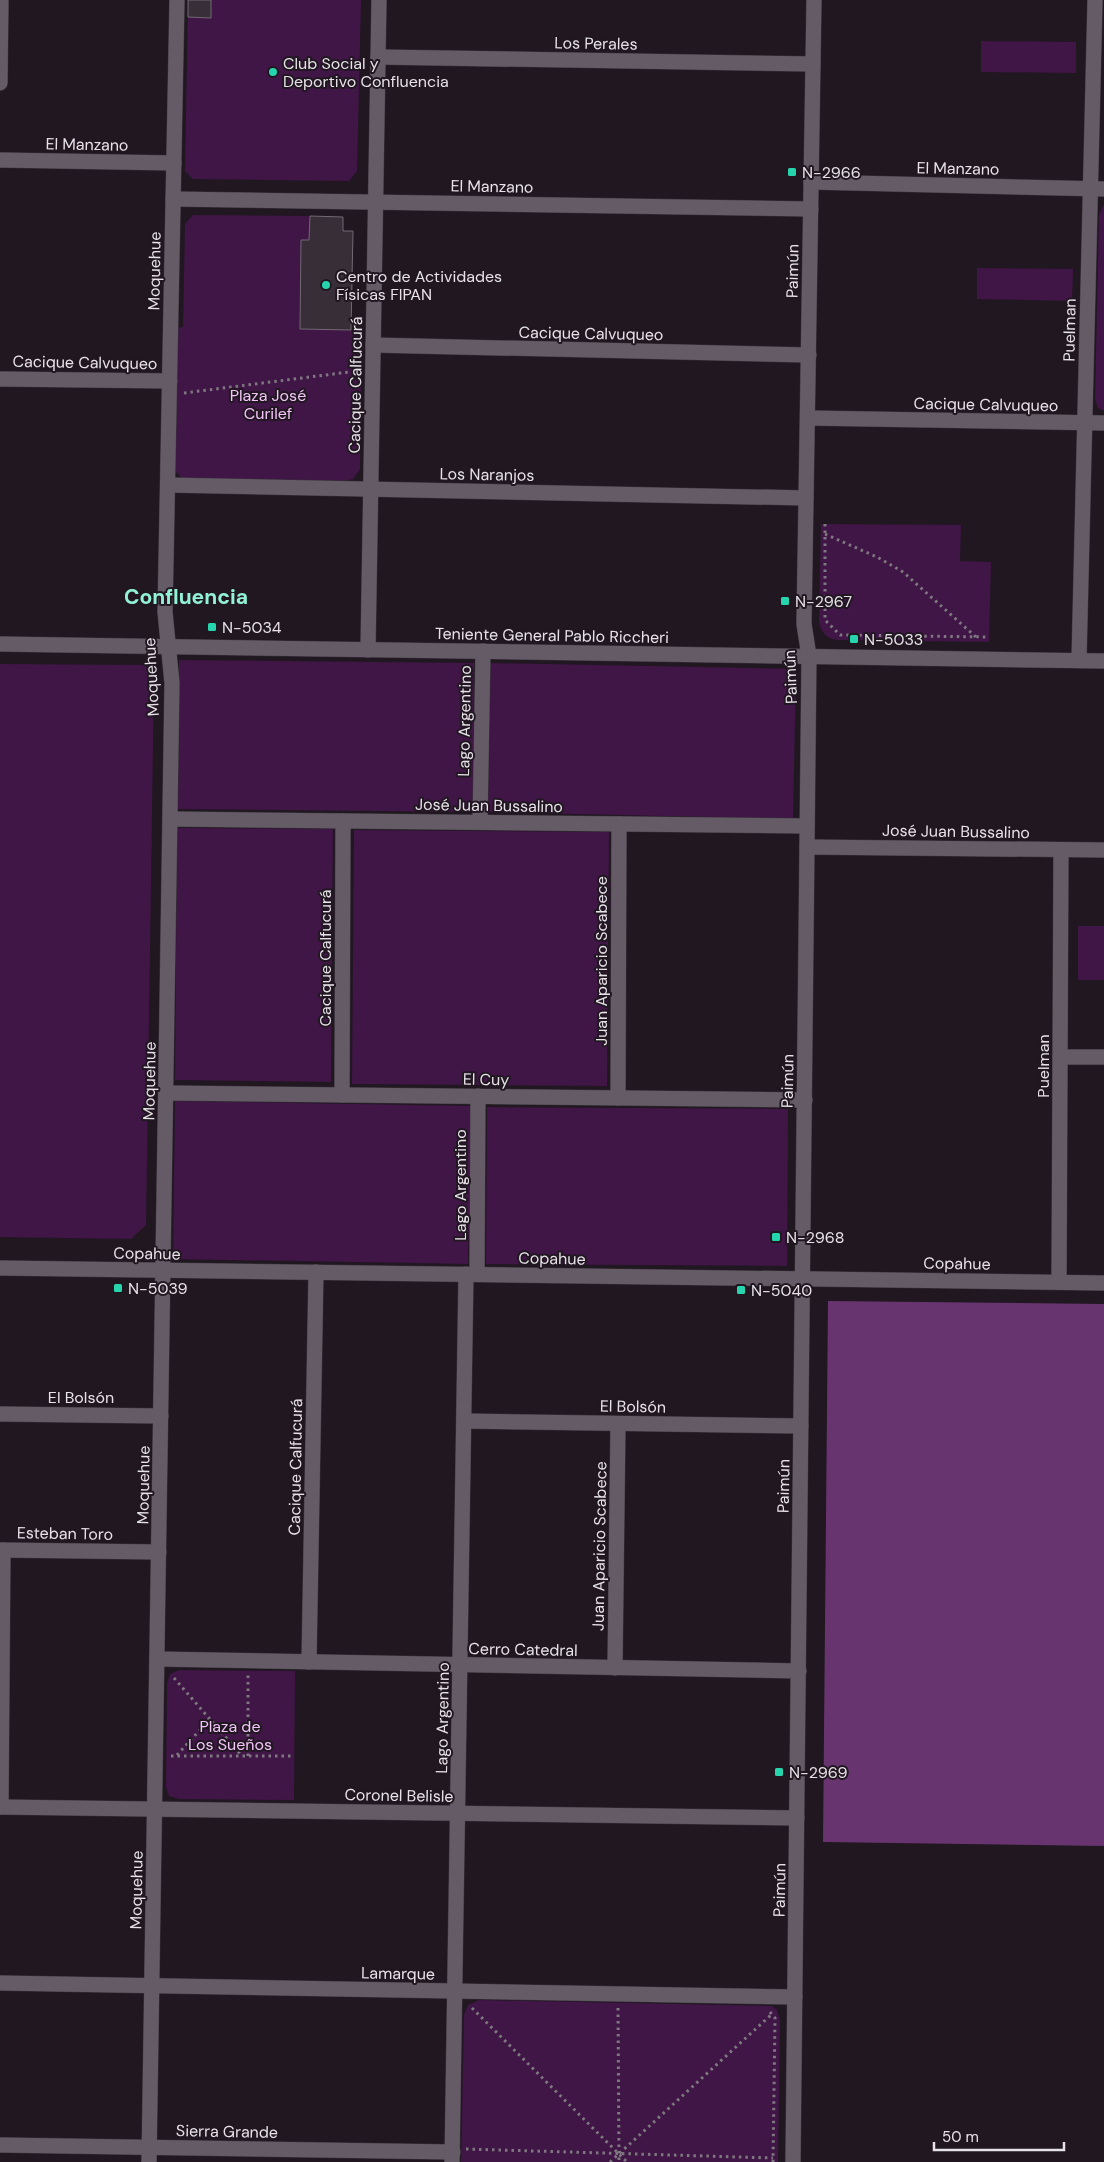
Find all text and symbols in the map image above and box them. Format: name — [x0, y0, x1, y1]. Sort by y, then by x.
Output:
street label: Los Perales — [554, 32, 638, 55]
place label: Club Social y Deportivo Confluencia — [283, 53, 449, 92]
marker: Club Social y Deportivo Confluencia — [267, 66, 279, 78]
street label: El Manzano — [45, 133, 129, 156]
street label: El Manzano — [916, 157, 1000, 180]
place label: N-2966 — [802, 162, 861, 183]
marker: N-2966 — [786, 166, 798, 178]
street label: El Manzano — [450, 175, 534, 198]
street label: Moquehue — [143, 231, 166, 311]
street label: Paimún — [782, 244, 803, 298]
place label: Centro de Actividades Físicas FIPAN — [336, 266, 502, 305]
marker: Centro de Actividades Físicas FIPAN — [320, 279, 332, 291]
street label: Puelman — [1058, 298, 1081, 362]
street label: Cacique Calfucurá — [344, 316, 367, 454]
street label: Cacique Calvuqueo — [518, 322, 664, 345]
street label: Cacique Calvuqueo — [12, 351, 158, 374]
park label: Plaza José Curilef — [230, 385, 306, 424]
street label: Cacique Calvuqueo — [913, 393, 1059, 416]
street label: Los Naranjos — [439, 463, 535, 486]
district label: Confluencia — [124, 583, 248, 611]
place label: N-2967 — [795, 591, 852, 612]
marker: N-2967 — [779, 595, 791, 607]
place label: N-5034 — [222, 617, 282, 638]
marker: N-5034 — [206, 621, 218, 633]
street label: Teniente General Pablo Riccheri — [435, 623, 669, 648]
place label: N-5033 — [864, 629, 923, 650]
marker: N-5033 — [848, 633, 860, 645]
street label: Moquehue — [139, 637, 164, 717]
street label: Paimún — [779, 650, 802, 704]
street label: Lago Argentino — [453, 665, 476, 777]
street label: José Juan Bussalino — [415, 794, 563, 817]
street label: José Juan Bussalino — [882, 820, 1030, 843]
street label: Juan Aparicio Scabece — [591, 876, 612, 1046]
street label: Cacique Calfucurá — [315, 889, 336, 1027]
street label: Puelman — [1033, 1034, 1054, 1098]
street label: Moquehue — [138, 1041, 161, 1121]
street label: Paimún — [777, 1054, 798, 1108]
street label: El Cuy — [463, 1069, 509, 1090]
street label: Lago Argentino — [450, 1129, 471, 1241]
place label: N-2968 — [786, 1227, 845, 1248]
marker: N-2968 — [770, 1231, 782, 1243]
street label: Copahue — [113, 1242, 181, 1265]
street label: Copahue — [518, 1247, 586, 1270]
street label: Copahue — [923, 1252, 991, 1275]
place label: N-5039 — [128, 1278, 187, 1299]
place label: N-5040 — [751, 1280, 812, 1301]
marker: N-5039 — [112, 1282, 124, 1294]
marker: N-5040 — [735, 1284, 747, 1296]
street label: El Bolsón — [48, 1387, 114, 1408]
street label: El Bolsón — [600, 1395, 666, 1418]
street label: Cacique Calfucurá — [284, 1398, 307, 1536]
street label: Moquehue — [132, 1445, 155, 1525]
street label: Paimún — [773, 1459, 794, 1513]
street label: Juan Aparicio Scabece — [588, 1461, 611, 1631]
street label: Esteban Toro — [17, 1522, 113, 1545]
street label: Cerro Catedral — [468, 1638, 578, 1661]
street label: Lago Argentino — [431, 1662, 454, 1774]
park label: Plaza de Los Sueños — [188, 1716, 272, 1755]
place label: N-2969 — [789, 1762, 848, 1783]
marker: N-2969 — [773, 1766, 785, 1778]
street label: Coronel Belisle — [344, 1784, 454, 1807]
street label: Moquehue — [125, 1850, 148, 1930]
street label: Paimún — [769, 1863, 790, 1917]
street label: Lamarque — [361, 1962, 435, 1985]
street label: Sierra Grande — [176, 2120, 278, 2143]
scale bar — [934, 2120, 1064, 2152]
text: 50 m — [942, 2127, 979, 2147]

